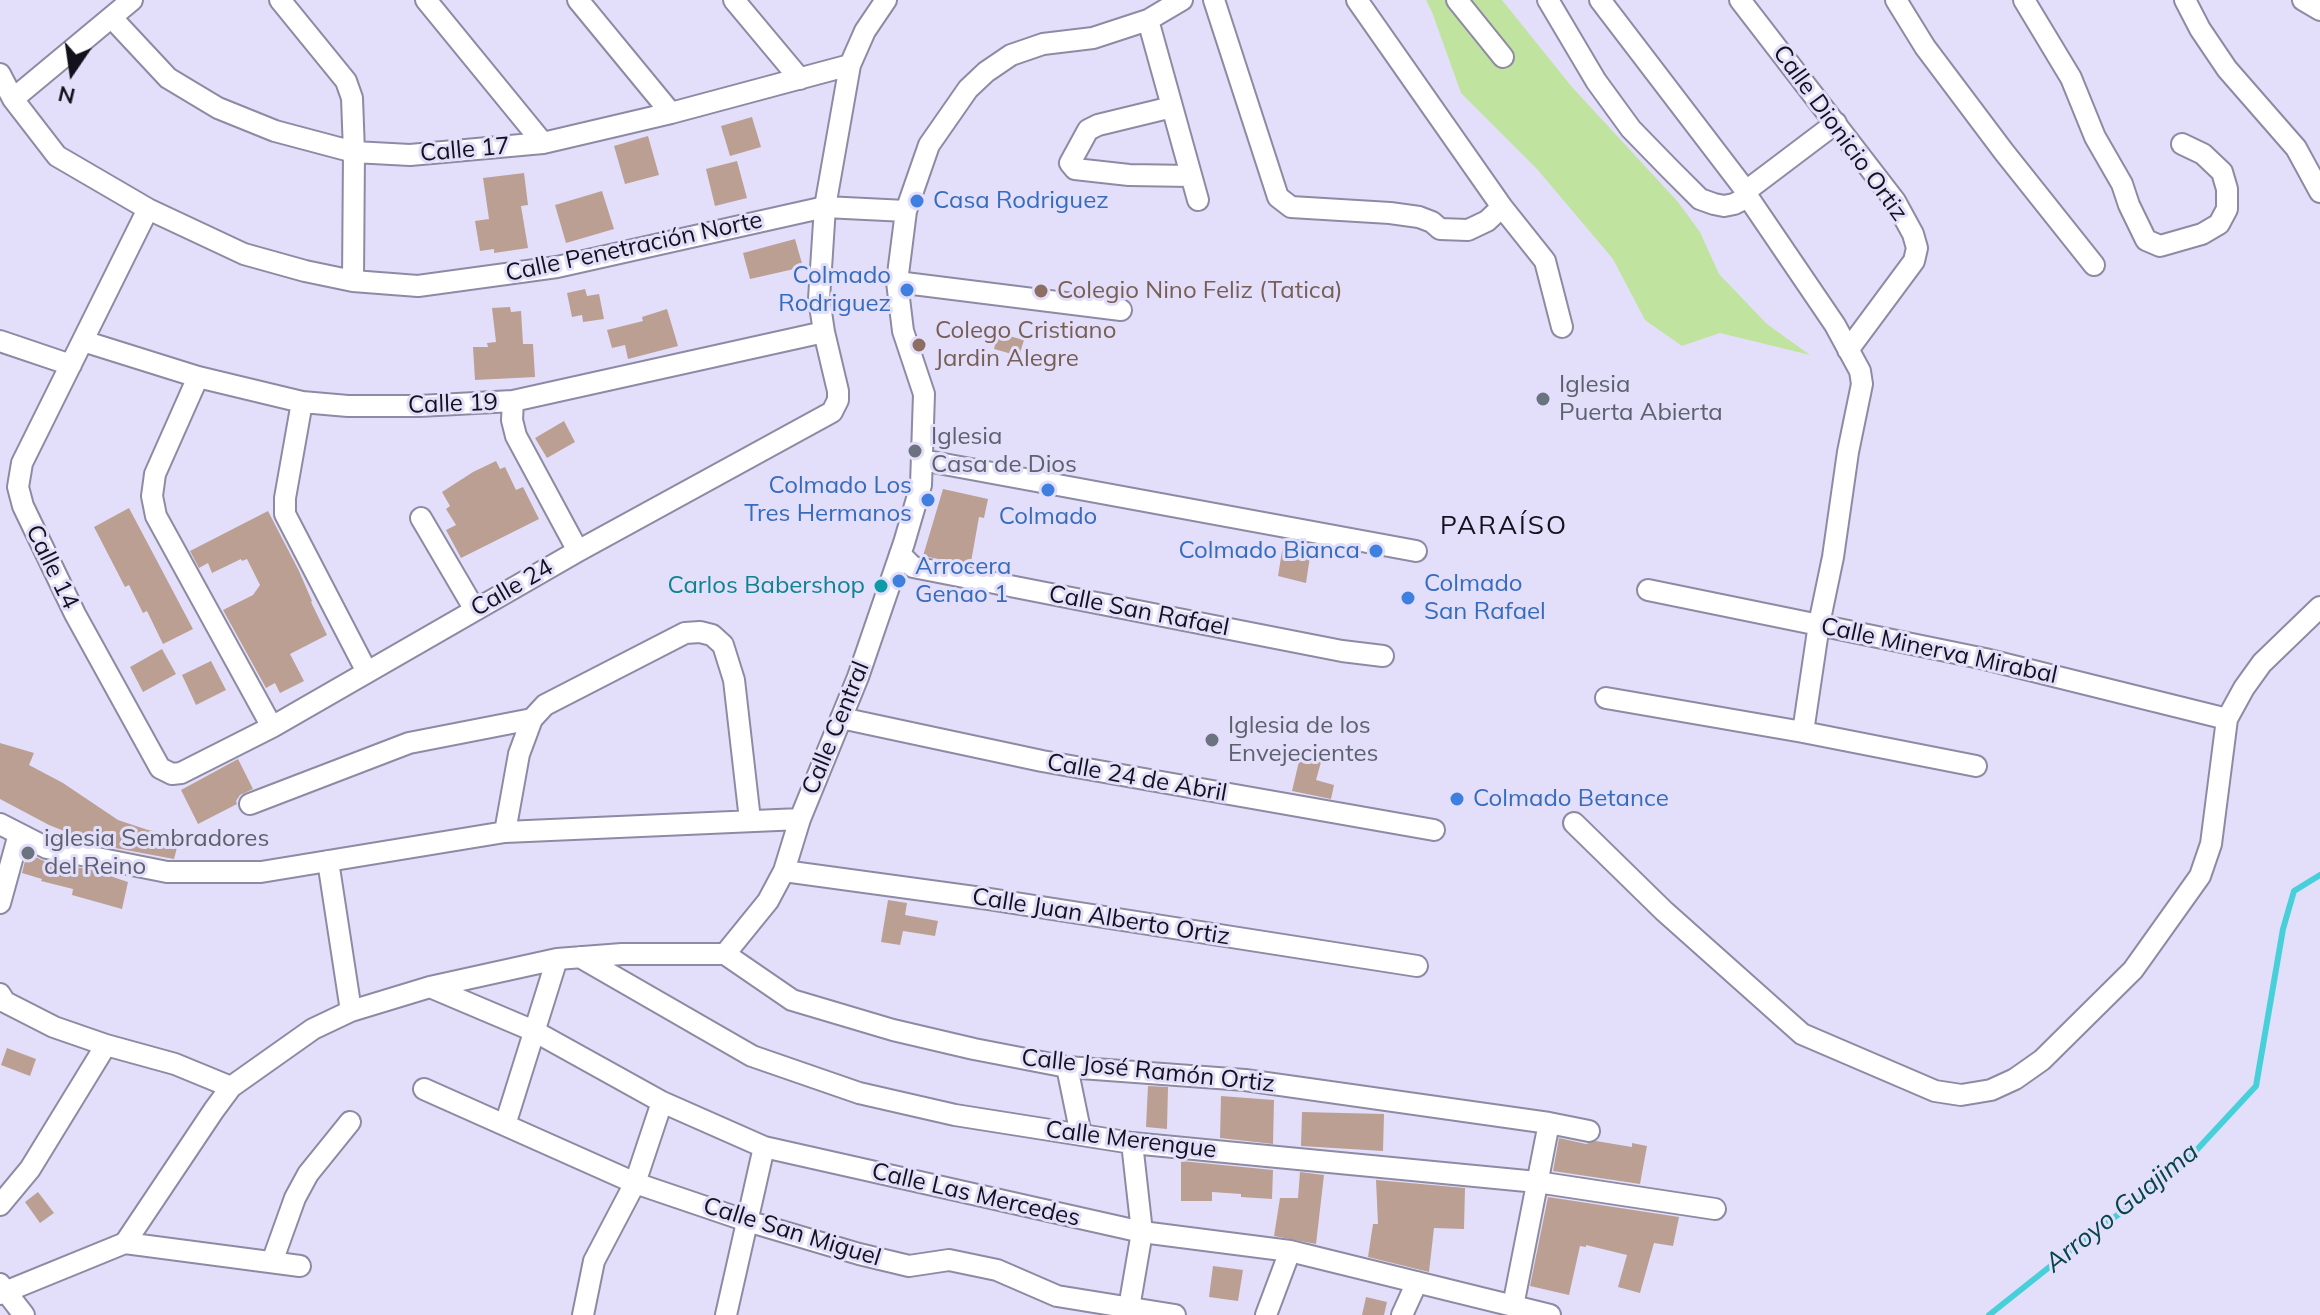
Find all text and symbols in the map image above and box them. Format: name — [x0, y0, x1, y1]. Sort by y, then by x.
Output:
north arrow — [32, 32, 112, 112]
street label: Calle Dionicio Ortiz — [1767, 39, 1913, 227]
text: N — [55, 80, 78, 111]
street label: Calle 17 — [419, 132, 511, 168]
place label: Casa Rodriguez — [933, 187, 1109, 215]
marker: Casa Rodriguez — [908, 192, 926, 210]
street label: Calle Penetración Norte — [503, 206, 765, 288]
place label: Colmado Rodriguez — [778, 262, 891, 318]
place label: Colegio Nino Feliz (Tatica) — [1057, 277, 1343, 305]
marker: Colmado Rodriguez — [898, 281, 916, 299]
marker: Colegio Nino Feliz (Tatica) — [1032, 282, 1050, 300]
place label: Colego Cristiano Jardin Alegre — [935, 317, 1116, 373]
marker: Colego Cristiano Jardin Alegre — [910, 336, 928, 354]
place label: Iglesia Puerta Abierta — [1559, 371, 1723, 427]
street label: Calle 19 — [408, 388, 498, 420]
marker: Iglesia Puerta Abierta — [1534, 390, 1552, 408]
place label: Iglesia Casa de Dios — [931, 423, 1077, 479]
marker: Iglesia Casa de Dios — [906, 442, 924, 460]
place label: Colmado Los Tres Hermanos — [744, 472, 912, 528]
marker: Colmado — [1039, 481, 1057, 499]
marker: Colmado Los Tres Hermanos — [919, 491, 937, 509]
place label: Colmado — [999, 503, 1097, 531]
district label: PARAÍSO — [1440, 510, 1568, 542]
street label: Calle 14 — [19, 520, 85, 614]
place label: Colmado Bianca — [1178, 537, 1360, 565]
marker: Colmado Bianca — [1367, 542, 1385, 560]
street label: Calle 24 — [466, 553, 558, 623]
place label: Arrocera Genao 1 — [915, 553, 1011, 609]
place label: Colmado San Rafael — [1424, 570, 1546, 626]
place label: Carlos Babershop — [667, 572, 865, 600]
marker: Arrocera Genao 1 — [890, 572, 908, 590]
marker: Carlos Babershop — [872, 577, 890, 595]
street label: Calle San Rafael — [1046, 579, 1232, 643]
marker: Colmado San Rafael — [1399, 589, 1417, 607]
street label: Calle Minerva Mirabal — [1818, 612, 2060, 690]
street label: Calle Central — [796, 657, 876, 799]
place label: Iglesia de los Envejecientes — [1228, 712, 1378, 768]
marker: Iglesia de los Envejecientes — [1203, 731, 1221, 749]
street label: Calle 24 de Abril — [1045, 748, 1229, 808]
place label: Colmado Betance — [1473, 785, 1669, 813]
marker: Colmado Betance — [1448, 790, 1466, 808]
place label: iglesia Sembradores del Reino — [44, 825, 269, 881]
marker: iglesia Sembradores del Reino — [19, 844, 37, 862]
street label: Calle Juan Alberto Ortiz — [970, 882, 1232, 952]
street label: Calle José Ramón Ortiz — [1020, 1043, 1276, 1099]
street label: Calle Merengue — [1044, 1115, 1218, 1165]
water label: Arroyo Guajima — [2039, 1137, 2205, 1279]
street label: Calle Las Mercedes — [869, 1157, 1083, 1233]
street label: Calle San Miguel — [700, 1191, 884, 1273]

